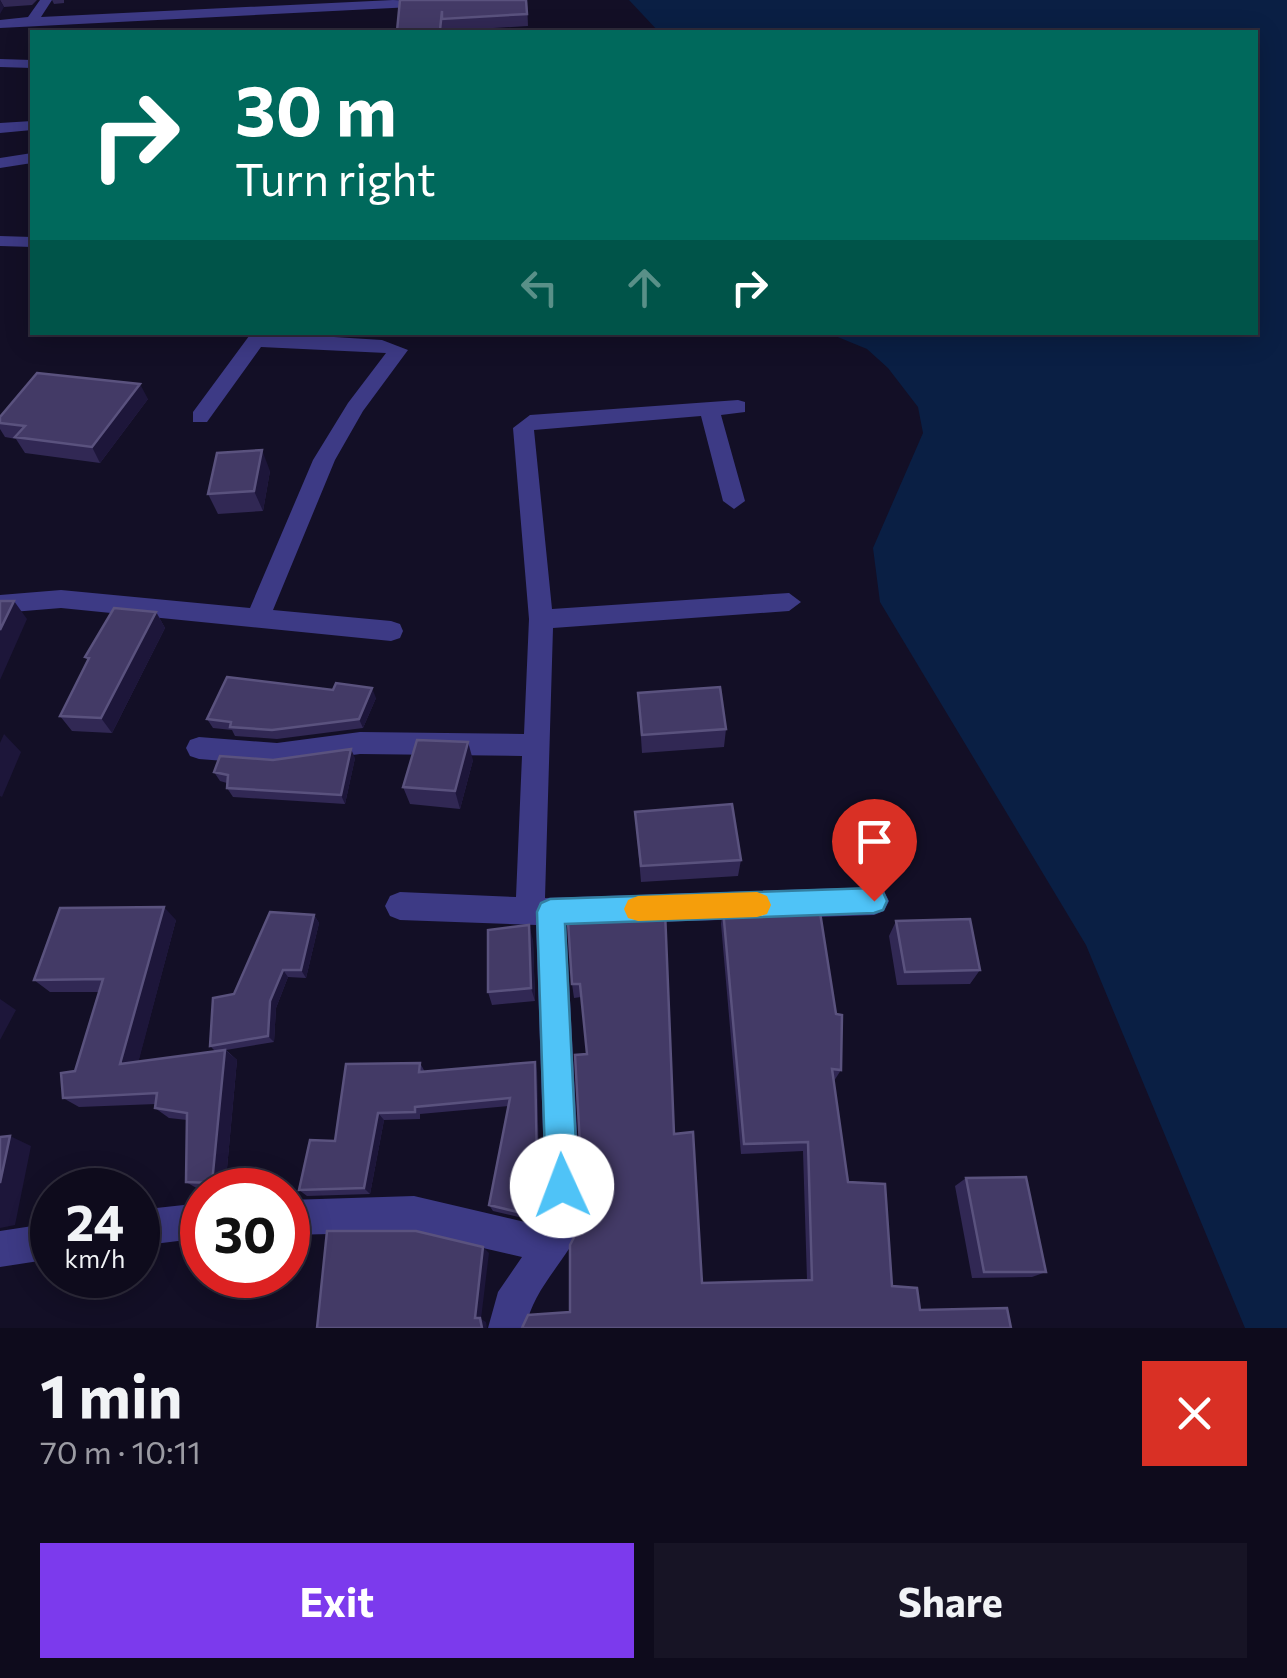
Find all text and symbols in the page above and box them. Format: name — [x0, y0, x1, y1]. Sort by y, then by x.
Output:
text: 30 m — [235, 65, 397, 150]
icon: right — [70, 70, 200, 200]
text: Turn right — [235, 150, 436, 205]
icon: left — [512, 260, 567, 315]
icon: ahead — [617, 260, 672, 315]
icon: right — [722, 260, 777, 315]
pin — [832, 799, 917, 902]
icon: arrive — [847, 814, 902, 869]
position arrow — [510, 1134, 614, 1238]
speed limit sign: 30 — [180, 1168, 310, 1298]
text: 24 — [66, 1190, 124, 1251]
text: km/h — [65, 1243, 125, 1273]
text: 1 min — [40, 1357, 182, 1430]
button: close — [1142, 1361, 1247, 1466]
text: 70 m · 10:11 — [40, 1431, 201, 1471]
button: Exit — [40, 1543, 634, 1658]
button: Share — [654, 1543, 1247, 1658]

